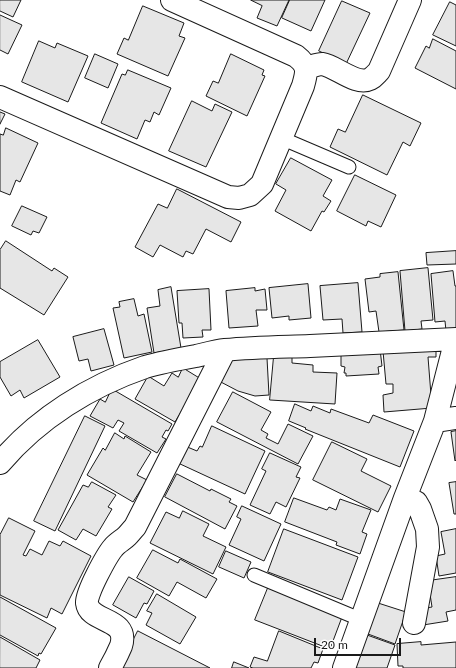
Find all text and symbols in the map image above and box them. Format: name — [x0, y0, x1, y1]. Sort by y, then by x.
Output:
scale bar — [316, 630, 403, 656]
text: 20 m — [321, 637, 348, 652]

